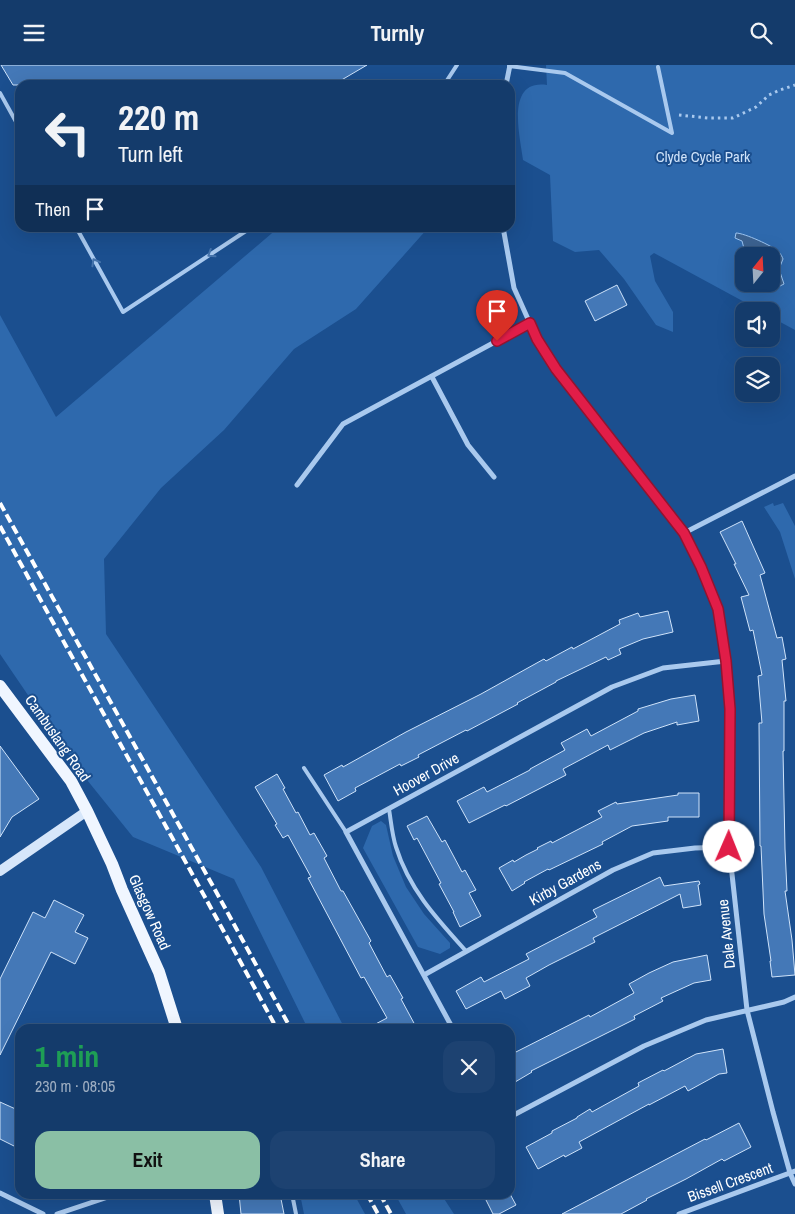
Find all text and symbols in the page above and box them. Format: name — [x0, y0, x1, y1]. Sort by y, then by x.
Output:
text: Turnly — [371, 18, 424, 48]
icon: menu — [20, 19, 48, 47]
icon: search — [747, 19, 775, 47]
text: 220 m — [118, 94, 199, 141]
icon: left — [35, 100, 100, 165]
text: Turn left — [118, 139, 183, 169]
park label: Clyde Cycle Park — [656, 146, 751, 167]
icon: arrive — [81, 195, 109, 223]
text: Then — [35, 196, 71, 222]
north arrow — [735, 247, 780, 293]
map controls — [735, 247, 780, 402]
one-way arrow — [208, 248, 217, 257]
one-way arrow — [91, 259, 101, 268]
pin — [476, 290, 518, 341]
icon: arrive — [483, 297, 511, 325]
button: sound — [735, 302, 780, 347]
button: layers — [735, 357, 780, 402]
street label: Cambuslang Road — [20, 690, 96, 786]
street label: Hoover Drive — [389, 747, 463, 801]
position arrow — [702, 820, 754, 872]
street label: Kirby Gardens — [525, 854, 605, 910]
street label: Glasgow Road — [124, 871, 176, 953]
street label: Dale Avenue — [712, 898, 740, 970]
text: 1 min — [35, 1036, 99, 1076]
button: close — [443, 1041, 495, 1093]
text: 230 m · 08:05 — [35, 1075, 115, 1097]
button: Exit — [35, 1131, 260, 1189]
button: Share — [270, 1131, 495, 1189]
street label: Bissell Crescent — [685, 1157, 776, 1207]

